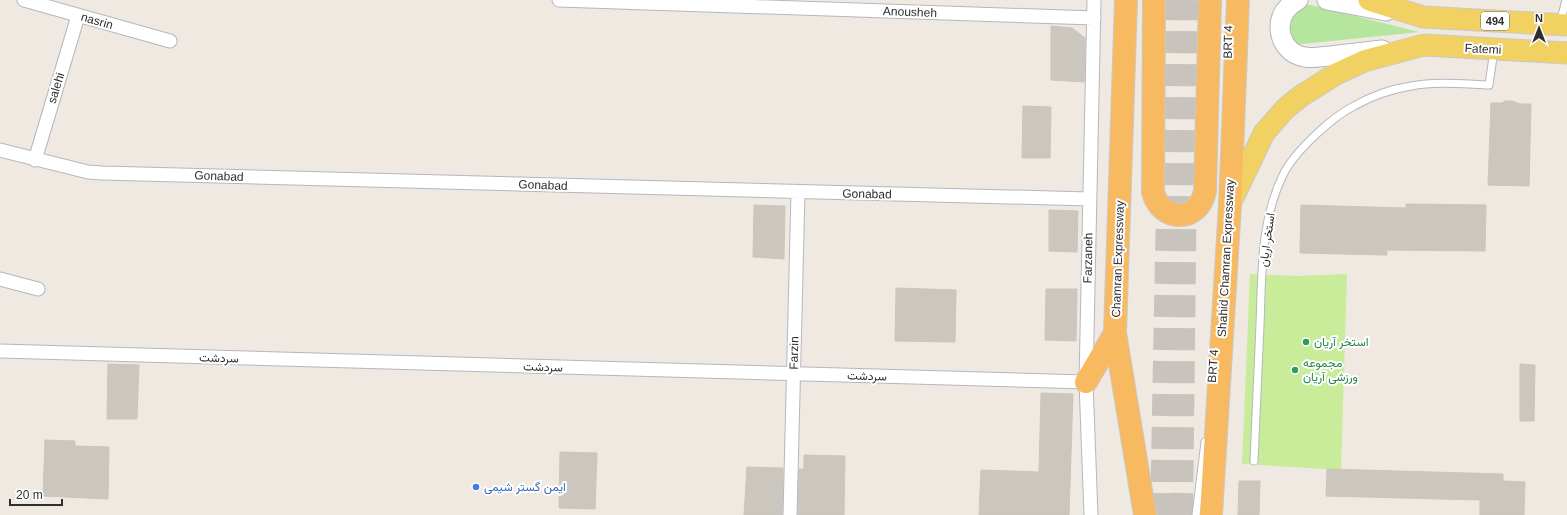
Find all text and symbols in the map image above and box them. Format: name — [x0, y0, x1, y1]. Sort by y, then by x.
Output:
street label: Anousheh — [883, 4, 937, 20]
north arrow — [1519, 8, 1559, 48]
street label: nasrin — [79, 10, 115, 32]
road number: 494 — [1481, 12, 1509, 30]
text: N — [1535, 12, 1543, 24]
street label: BRT 4 — [1221, 25, 1235, 59]
street label: Fatemi — [1464, 41, 1502, 57]
street label: salehi — [45, 71, 67, 105]
street label: Gonabad — [194, 168, 244, 184]
street label: Gonabad — [518, 177, 568, 193]
street label: Shahid Chamran Expressway — [1215, 179, 1237, 337]
street label: Gonabad — [842, 187, 892, 201]
street label: Chamran Expressway — [1109, 200, 1127, 318]
street label: استخر اریان — [1256, 212, 1279, 268]
street label: Farzaneh — [1081, 233, 1095, 283]
place label: استخر آریان — [1314, 335, 1369, 350]
street label: Farzin — [787, 336, 801, 370]
marker: استخر آریان — [1301, 337, 1311, 347]
street label: BRT 4 — [1205, 348, 1221, 383]
street label: سردشت — [199, 350, 239, 367]
place label: مجموعه ورزشی آریان — [1303, 356, 1358, 385]
street label: سردشت — [523, 359, 563, 376]
marker: مجموعه ورزشی آریان — [1290, 365, 1300, 375]
street label: سردشت — [847, 368, 887, 385]
place label: ایمن گستر شیمی — [484, 480, 566, 495]
scale bar — [10, 481, 62, 507]
marker: ایمن گستر شیمی — [471, 482, 481, 492]
text: 20 m — [16, 488, 43, 502]

